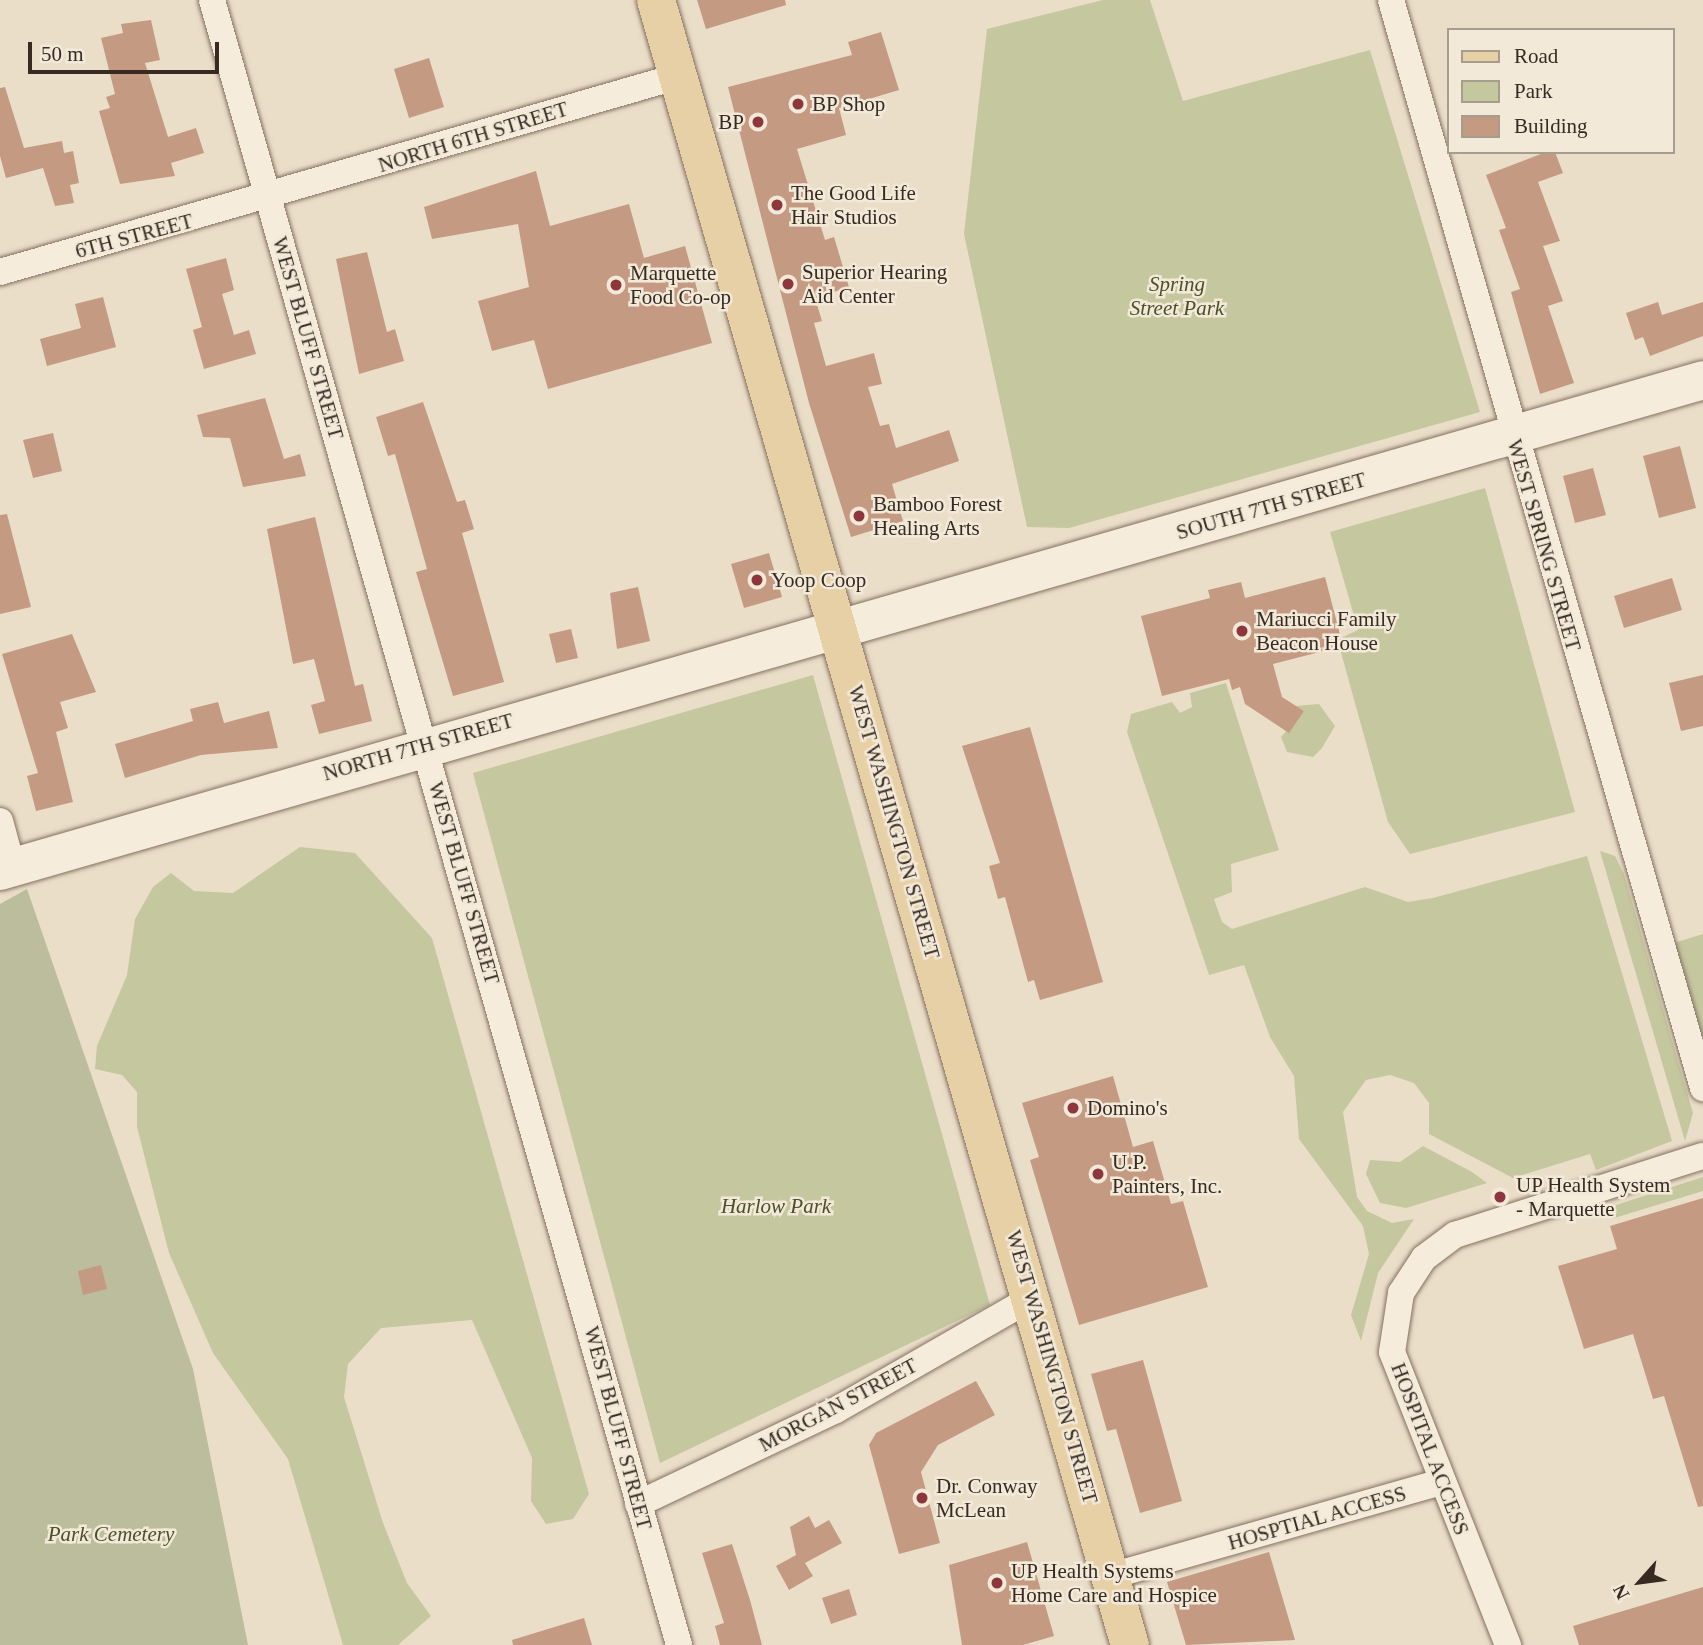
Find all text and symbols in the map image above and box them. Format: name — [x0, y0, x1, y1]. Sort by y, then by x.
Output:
scale bar — [32, 28, 222, 72]
legend — [1448, 28, 1675, 154]
text: 50 m — [41, 42, 84, 66]
text: Road — [1514, 44, 1558, 68]
text: Park — [1514, 79, 1553, 103]
place label: BP Shop — [812, 91, 886, 117]
street label: NORTH 6TH STREET — [375, 96, 571, 178]
marker: BP Shop — [790, 96, 806, 112]
place label: BP — [718, 109, 744, 135]
marker: BP — [750, 114, 766, 130]
text: Building — [1514, 114, 1588, 138]
place label: The Good Life Hair Studios — [791, 180, 916, 230]
marker: The Good Life Hair Studios — [769, 197, 785, 213]
street label: 6TH STREET — [72, 208, 196, 264]
street label: WEST BLUFF STREET — [267, 234, 349, 442]
place label: Superior Hearing Aid Center — [802, 259, 947, 309]
place label: Marquette Food Co-op — [630, 260, 731, 310]
park label: Spring Street Park — [1130, 271, 1224, 321]
marker: Superior Hearing Aid Center — [780, 276, 796, 292]
marker: Marquette Food Co-op — [608, 277, 624, 293]
street label: WEST SPRING STREET — [1502, 436, 1586, 654]
street label: SOUTH 7TH STREET — [1173, 467, 1369, 545]
place label: Bamboo Forest Healing Arts — [873, 491, 1002, 541]
marker: Bamboo Forest Healing Arts — [851, 508, 867, 524]
place label: Yoop Coop — [771, 567, 866, 593]
marker: Yoop Coop — [749, 572, 765, 588]
place label: Mariucci Family Beacon House — [1256, 606, 1397, 656]
marker: Mariucci Family Beacon House — [1234, 623, 1250, 639]
street label: WEST WASHINGTON STREET — [843, 682, 945, 962]
street label: NORTH 7TH STREET — [320, 708, 516, 786]
street label: WEST BLUFF STREET — [423, 779, 505, 987]
place label: Domino's — [1087, 1095, 1168, 1121]
marker: Domino's — [1065, 1100, 1081, 1116]
place label: U.P. Painters, Inc. — [1112, 1149, 1222, 1199]
marker: U.P. Painters, Inc. — [1090, 1166, 1106, 1182]
place label: UP Health System - Marquette — [1516, 1172, 1671, 1222]
marker: UP Health System - Marquette — [1490, 1187, 1510, 1207]
park label: Harlow Park — [721, 1193, 831, 1219]
street label: WEST WASHINGTON STREET — [1001, 1227, 1103, 1507]
street label: WEST BLUFF STREET — [579, 1323, 657, 1533]
street label: MORGAN STREET — [755, 1353, 921, 1457]
street label: HOSPITAL ACCESS — [1385, 1358, 1475, 1540]
place label: Dr. Conway McLean — [936, 1473, 1037, 1523]
street label: HOSPTIAL ACCESS — [1224, 1480, 1410, 1556]
marker: Dr. Conway McLean — [914, 1490, 930, 1506]
park label: Park Cemetery — [48, 1521, 174, 1547]
north arrow — [1605, 1547, 1675, 1617]
place label: UP Health Systems Home Care and Hospice — [1011, 1558, 1217, 1608]
marker: UP Health Systems Home Care and Hospice — [989, 1575, 1005, 1591]
text: N — [1609, 1581, 1634, 1603]

